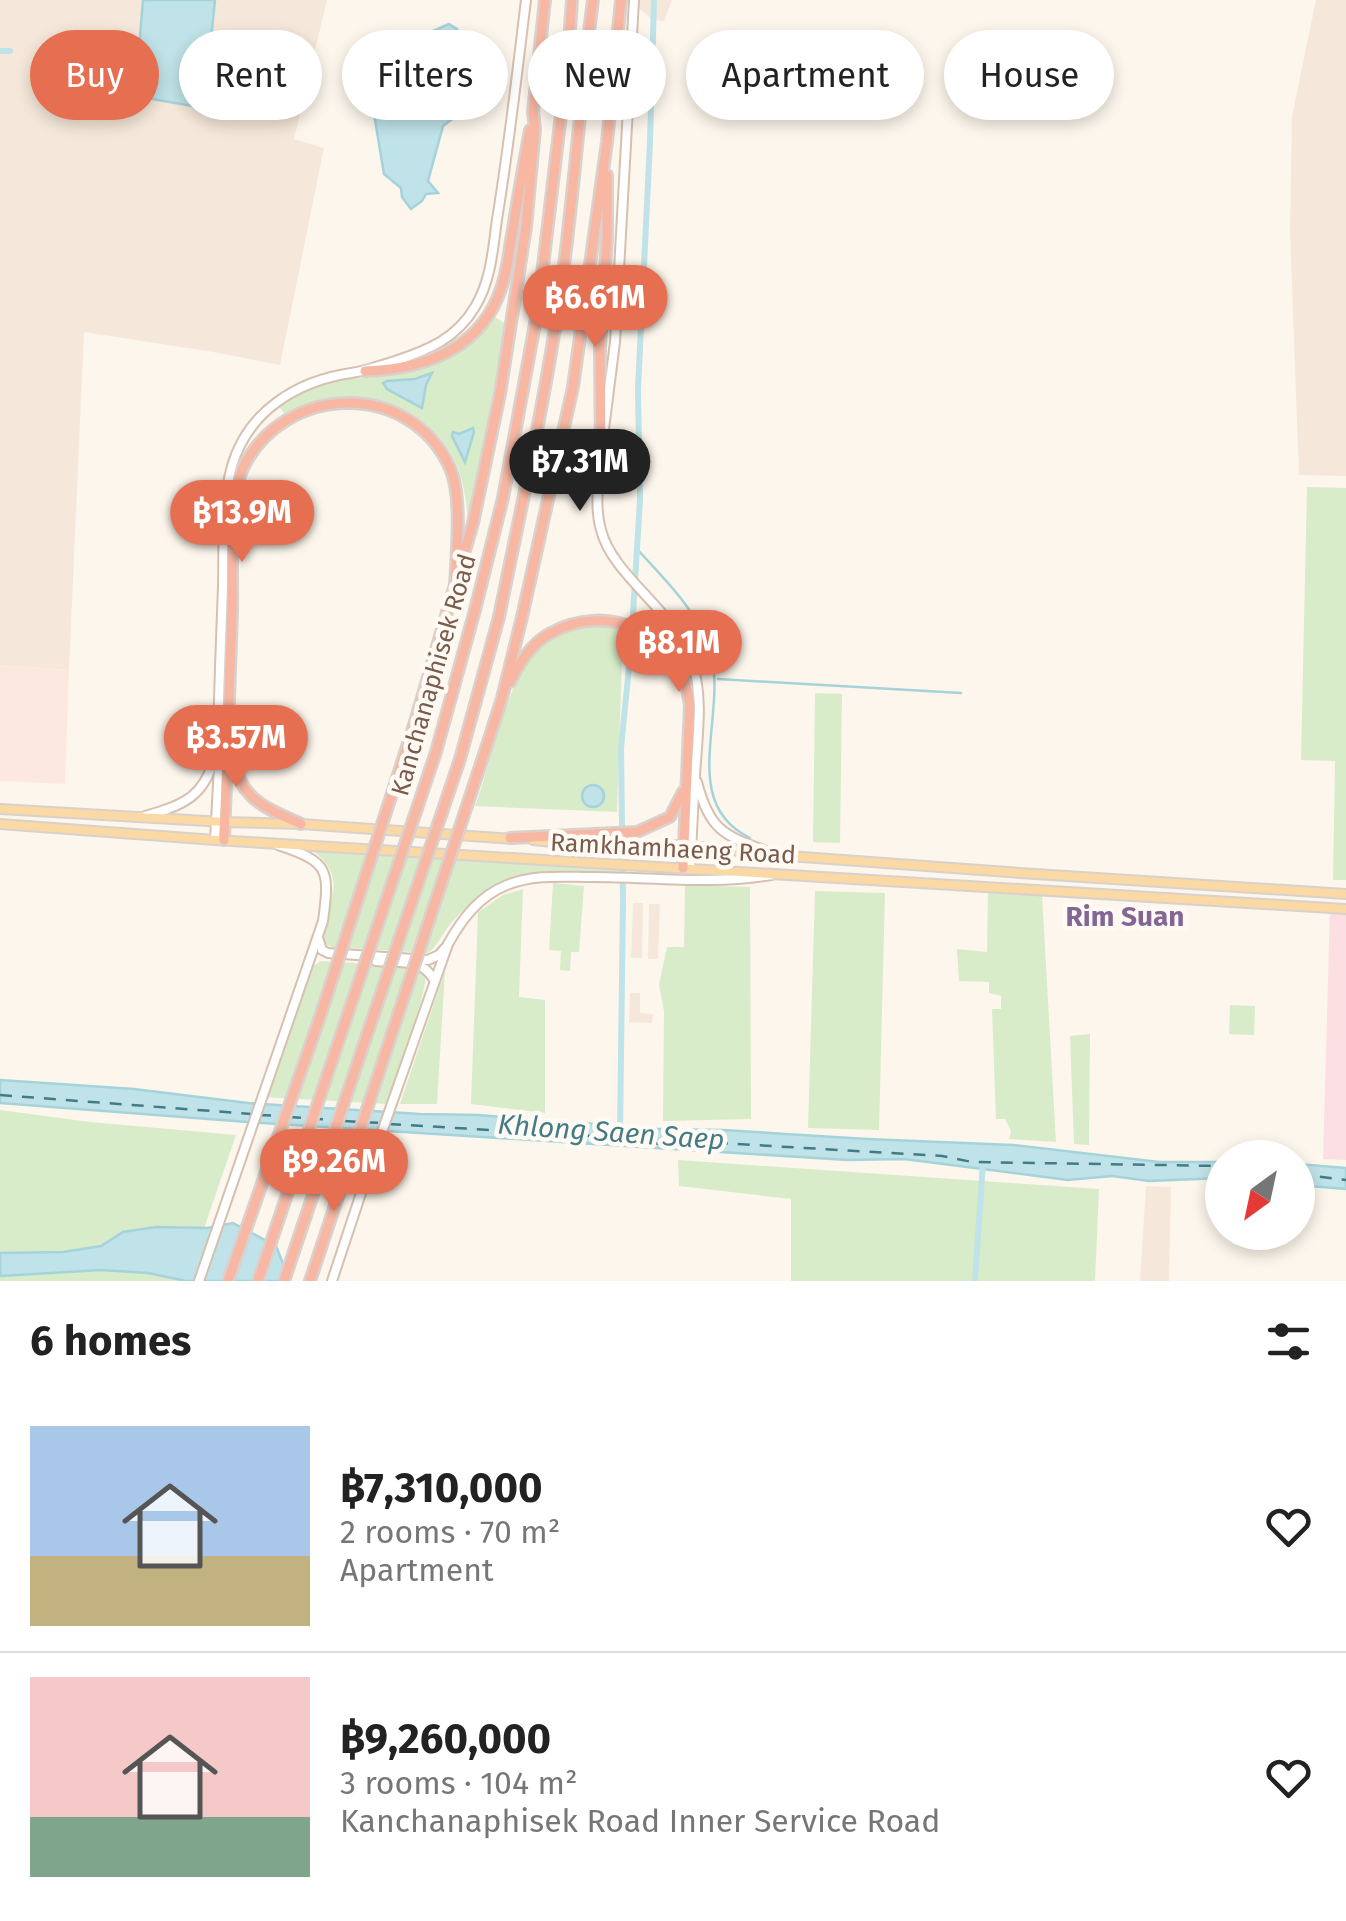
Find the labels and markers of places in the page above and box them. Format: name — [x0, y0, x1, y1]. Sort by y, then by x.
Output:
pin: ฿6.61M — [514, 265, 676, 350]
pin: ฿7.31M — [499, 429, 661, 514]
pin: ฿13.9M — [161, 480, 323, 565]
pin: ฿8.1M — [609, 610, 749, 695]
pin: ฿3.57M — [155, 705, 317, 790]
pin: ฿9.26M — [253, 1129, 415, 1214]

